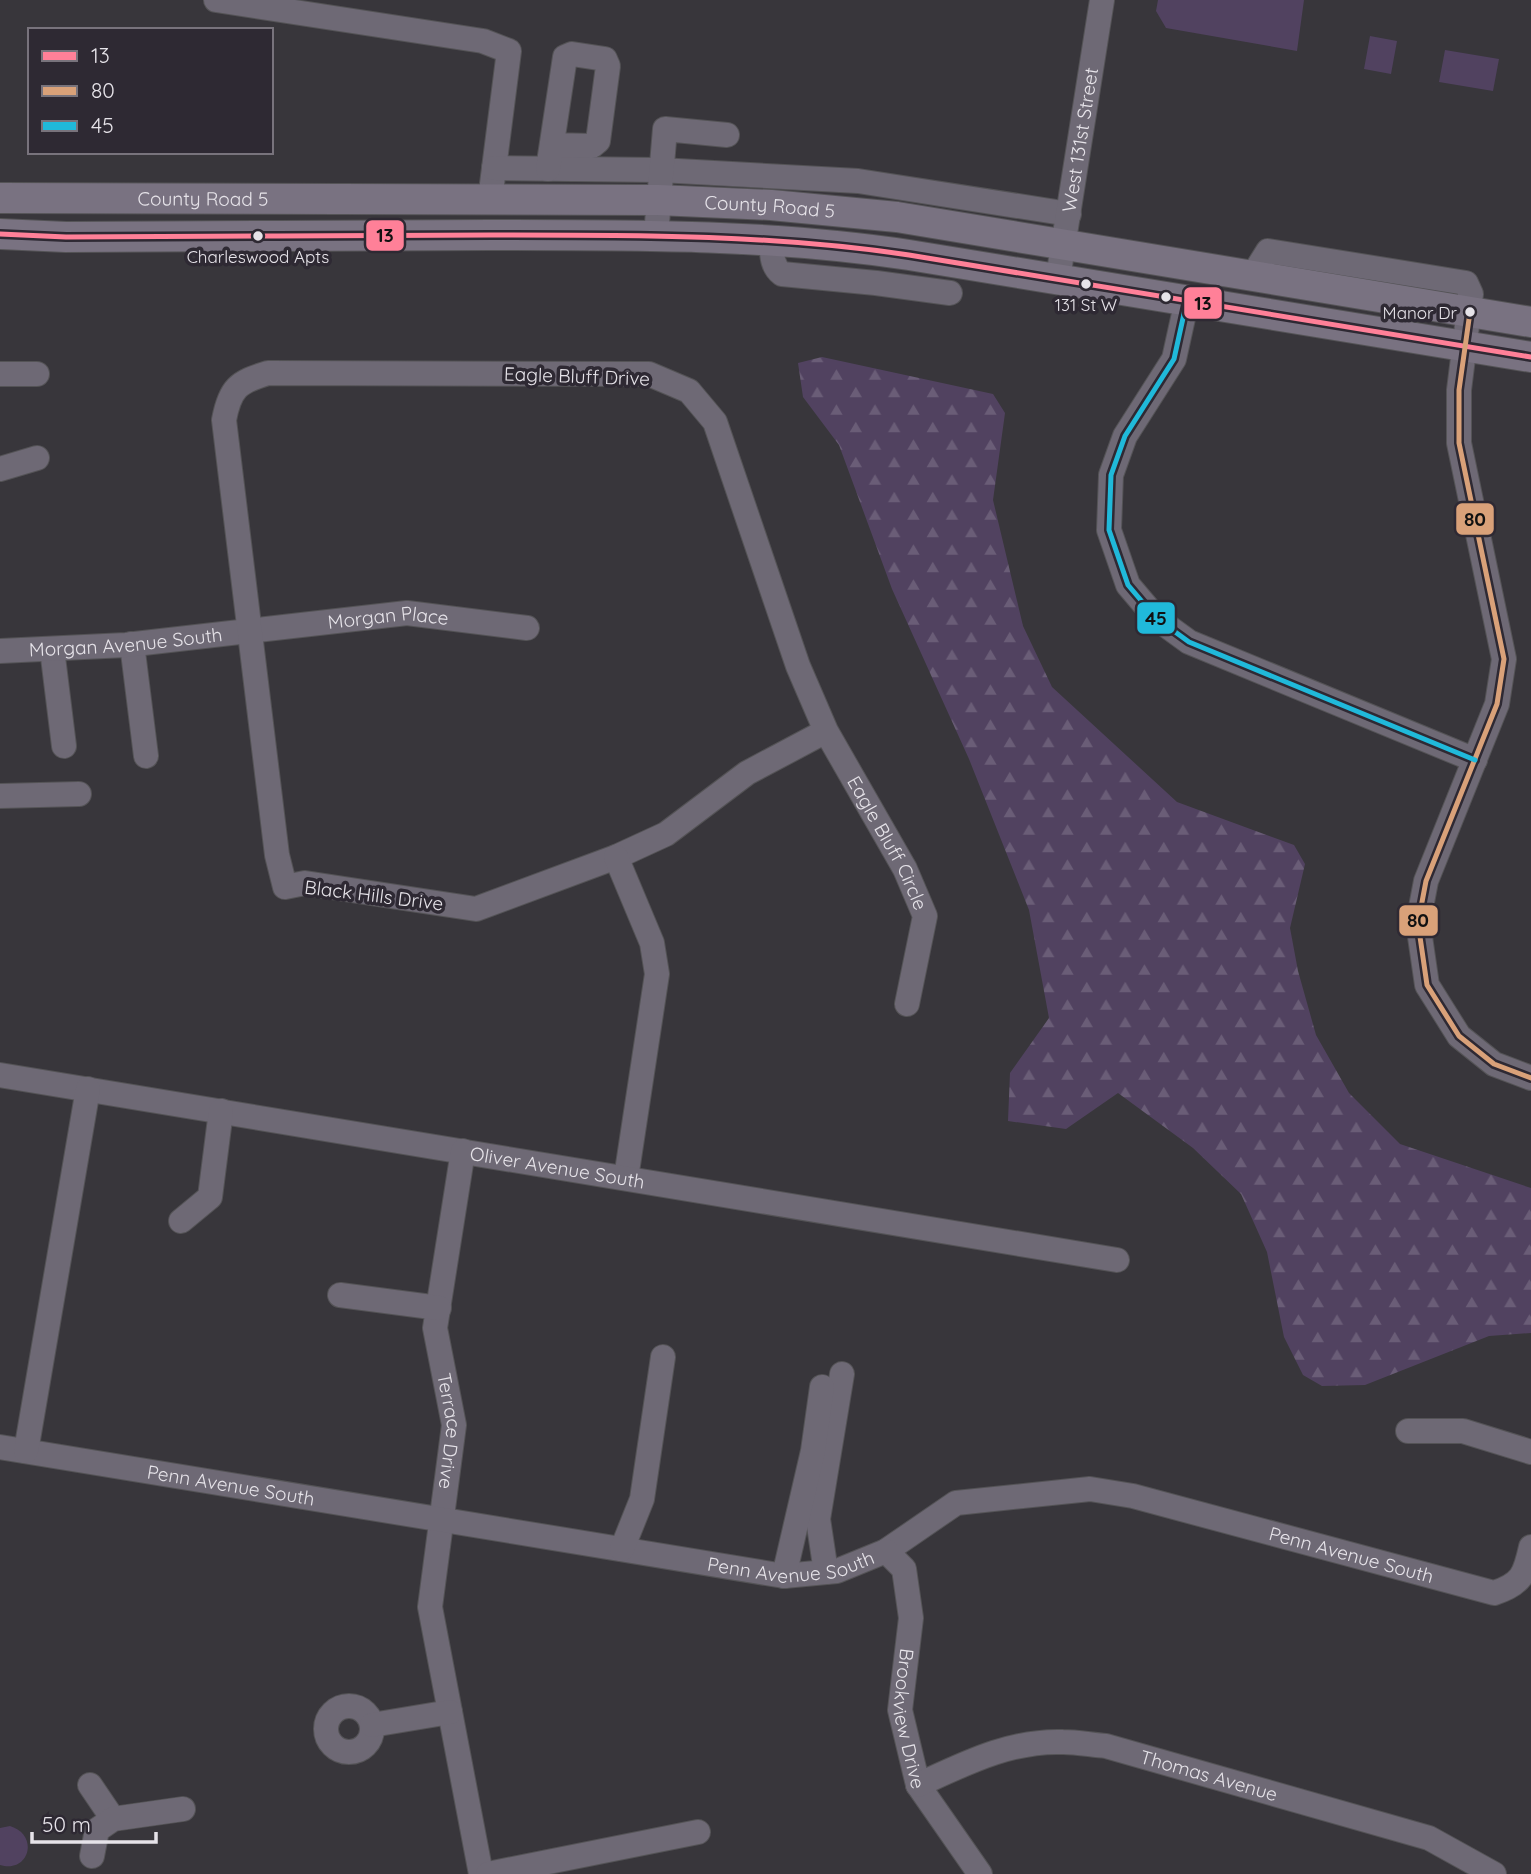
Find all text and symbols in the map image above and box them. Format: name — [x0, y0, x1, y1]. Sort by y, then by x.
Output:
legend — [28, 28, 273, 154]
text: 13 — [91, 42, 110, 68]
street label: West 131st Street — [1057, 66, 1103, 214]
text: 80 — [91, 77, 115, 103]
text: 45 — [91, 112, 114, 138]
street label: County Road 5 — [138, 186, 268, 211]
street label: County Road 5 — [704, 190, 836, 223]
line badge: 13 — [365, 219, 405, 252]
text: 13 — [376, 223, 394, 247]
marker: Charleswood Apts — [251, 229, 265, 243]
place label: Charleswood Apts — [187, 246, 329, 267]
marker: 131 St W — [1079, 277, 1093, 291]
line badge: 13 — [1183, 286, 1223, 320]
unlabelled marker — [1159, 290, 1173, 304]
text: 13 — [1194, 291, 1212, 315]
place label: 131 St W — [1055, 294, 1117, 315]
place label: Manor Dr — [1383, 302, 1457, 323]
marker: Manor Dr — [1463, 305, 1477, 319]
street label: Eagle Bluff Drive — [503, 361, 651, 391]
line badge: 80 — [1455, 502, 1495, 536]
text: 80 — [1464, 507, 1486, 531]
street label: Morgan Place — [326, 600, 450, 634]
line badge: 45 — [1136, 601, 1176, 635]
text: 45 — [1145, 606, 1167, 630]
street label: Morgan Avenue South — [28, 622, 224, 662]
street label: Eagle Bluff Circle — [842, 771, 933, 914]
street label: Black Hills Drive — [303, 875, 445, 915]
line badge: 80 — [1398, 904, 1439, 937]
text: 80 — [1407, 908, 1429, 932]
street label: Oliver Avenue South — [468, 1141, 647, 1194]
street label: Terrace Drive — [432, 1371, 466, 1491]
street label: Penn Avenue South — [145, 1459, 316, 1511]
street label: Penn Avenue South — [1266, 1521, 1436, 1588]
street label: Penn Avenue South — [706, 1545, 878, 1589]
street label: Brookview Drive — [888, 1647, 930, 1791]
street label: Thomas Avenue — [1137, 1744, 1280, 1806]
scale bar — [32, 1800, 156, 1844]
text: 50 m — [42, 1811, 91, 1837]

